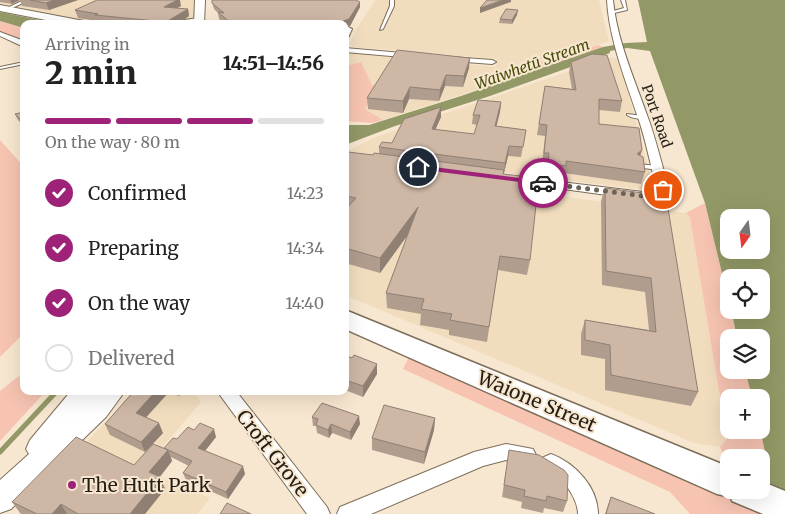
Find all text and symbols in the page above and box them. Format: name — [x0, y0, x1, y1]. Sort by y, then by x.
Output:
text: Arriving in — [45, 34, 130, 54]
water label: Waiwhetū Stream — [472, 34, 592, 94]
text: 14:51–14:56 — [223, 51, 324, 75]
text: 2 min — [45, 53, 137, 93]
street label: Port Road — [638, 82, 676, 151]
text: On the way · 80 m — [45, 132, 180, 152]
pin — [397, 146, 439, 188]
icon: home — [404, 153, 432, 181]
courier — [518, 158, 568, 208]
icon: car — [529, 169, 557, 197]
pin — [642, 169, 684, 211]
icon: bag — [649, 176, 677, 204]
icon: check — [45, 179, 73, 207]
text: Confirmed — [88, 181, 186, 205]
text: 14:23 — [287, 183, 324, 203]
north arrow — [720, 209, 770, 259]
map controls — [720, 209, 770, 499]
icon: check — [45, 234, 73, 262]
text: Preparing — [88, 236, 179, 260]
text: 14:34 — [286, 238, 324, 258]
button: locate — [720, 269, 770, 319]
icon: check — [45, 289, 73, 317]
text: On the way — [88, 291, 190, 315]
text: 14:40 — [286, 293, 324, 313]
button: layers — [720, 329, 770, 379]
text: Delivered — [88, 346, 175, 370]
street label: Waione Street — [473, 365, 601, 437]
button: + — [720, 389, 770, 439]
street label: Croft Grove — [232, 405, 314, 501]
button: − — [720, 449, 770, 499]
place label: The Hutt Park — [82, 473, 210, 497]
marker: The Hutt Park — [66, 479, 78, 491]

